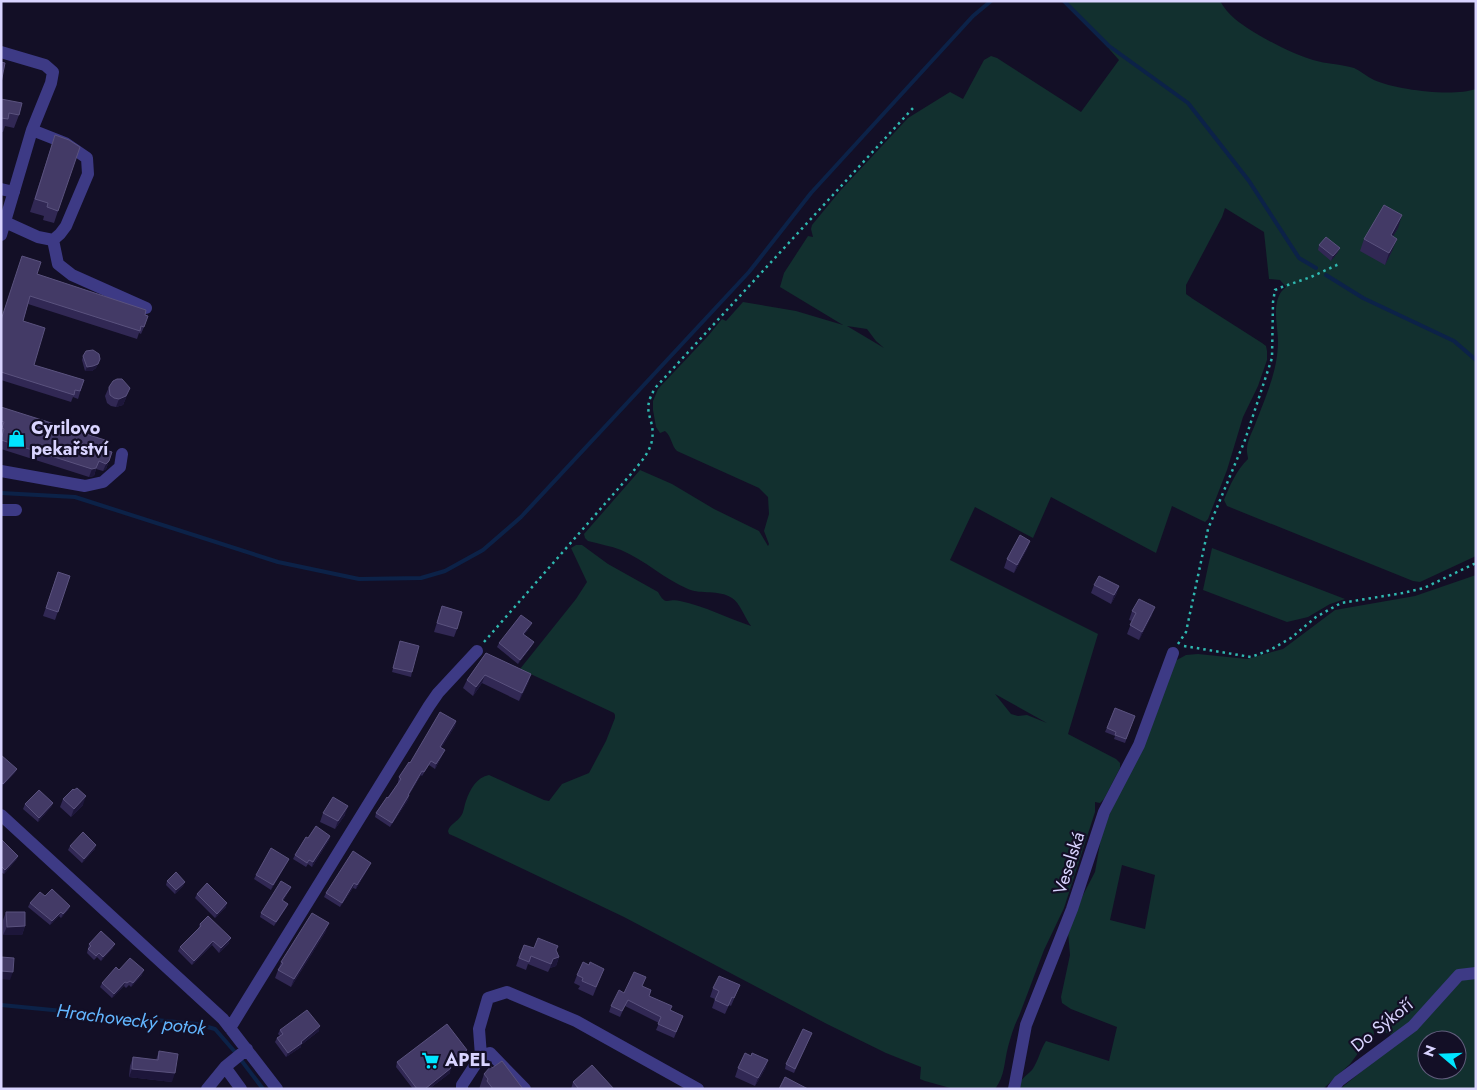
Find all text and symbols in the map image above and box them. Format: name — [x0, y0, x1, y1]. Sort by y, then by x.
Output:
place label: Cyrilovo pekařství — [31, 415, 109, 462]
shop icon: Cyrilovo pekařství — [7, 428, 27, 448]
street label: Veselská — [1047, 828, 1091, 898]
street label: Do Sýkoří — [1345, 991, 1420, 1058]
water label: Hrachovecký potok — [55, 997, 208, 1042]
north arrow — [1417, 1030, 1467, 1080]
text: N — [1418, 1042, 1441, 1059]
place label: APEL — [444, 1047, 490, 1073]
supermarket icon: APEL — [421, 1050, 441, 1070]

